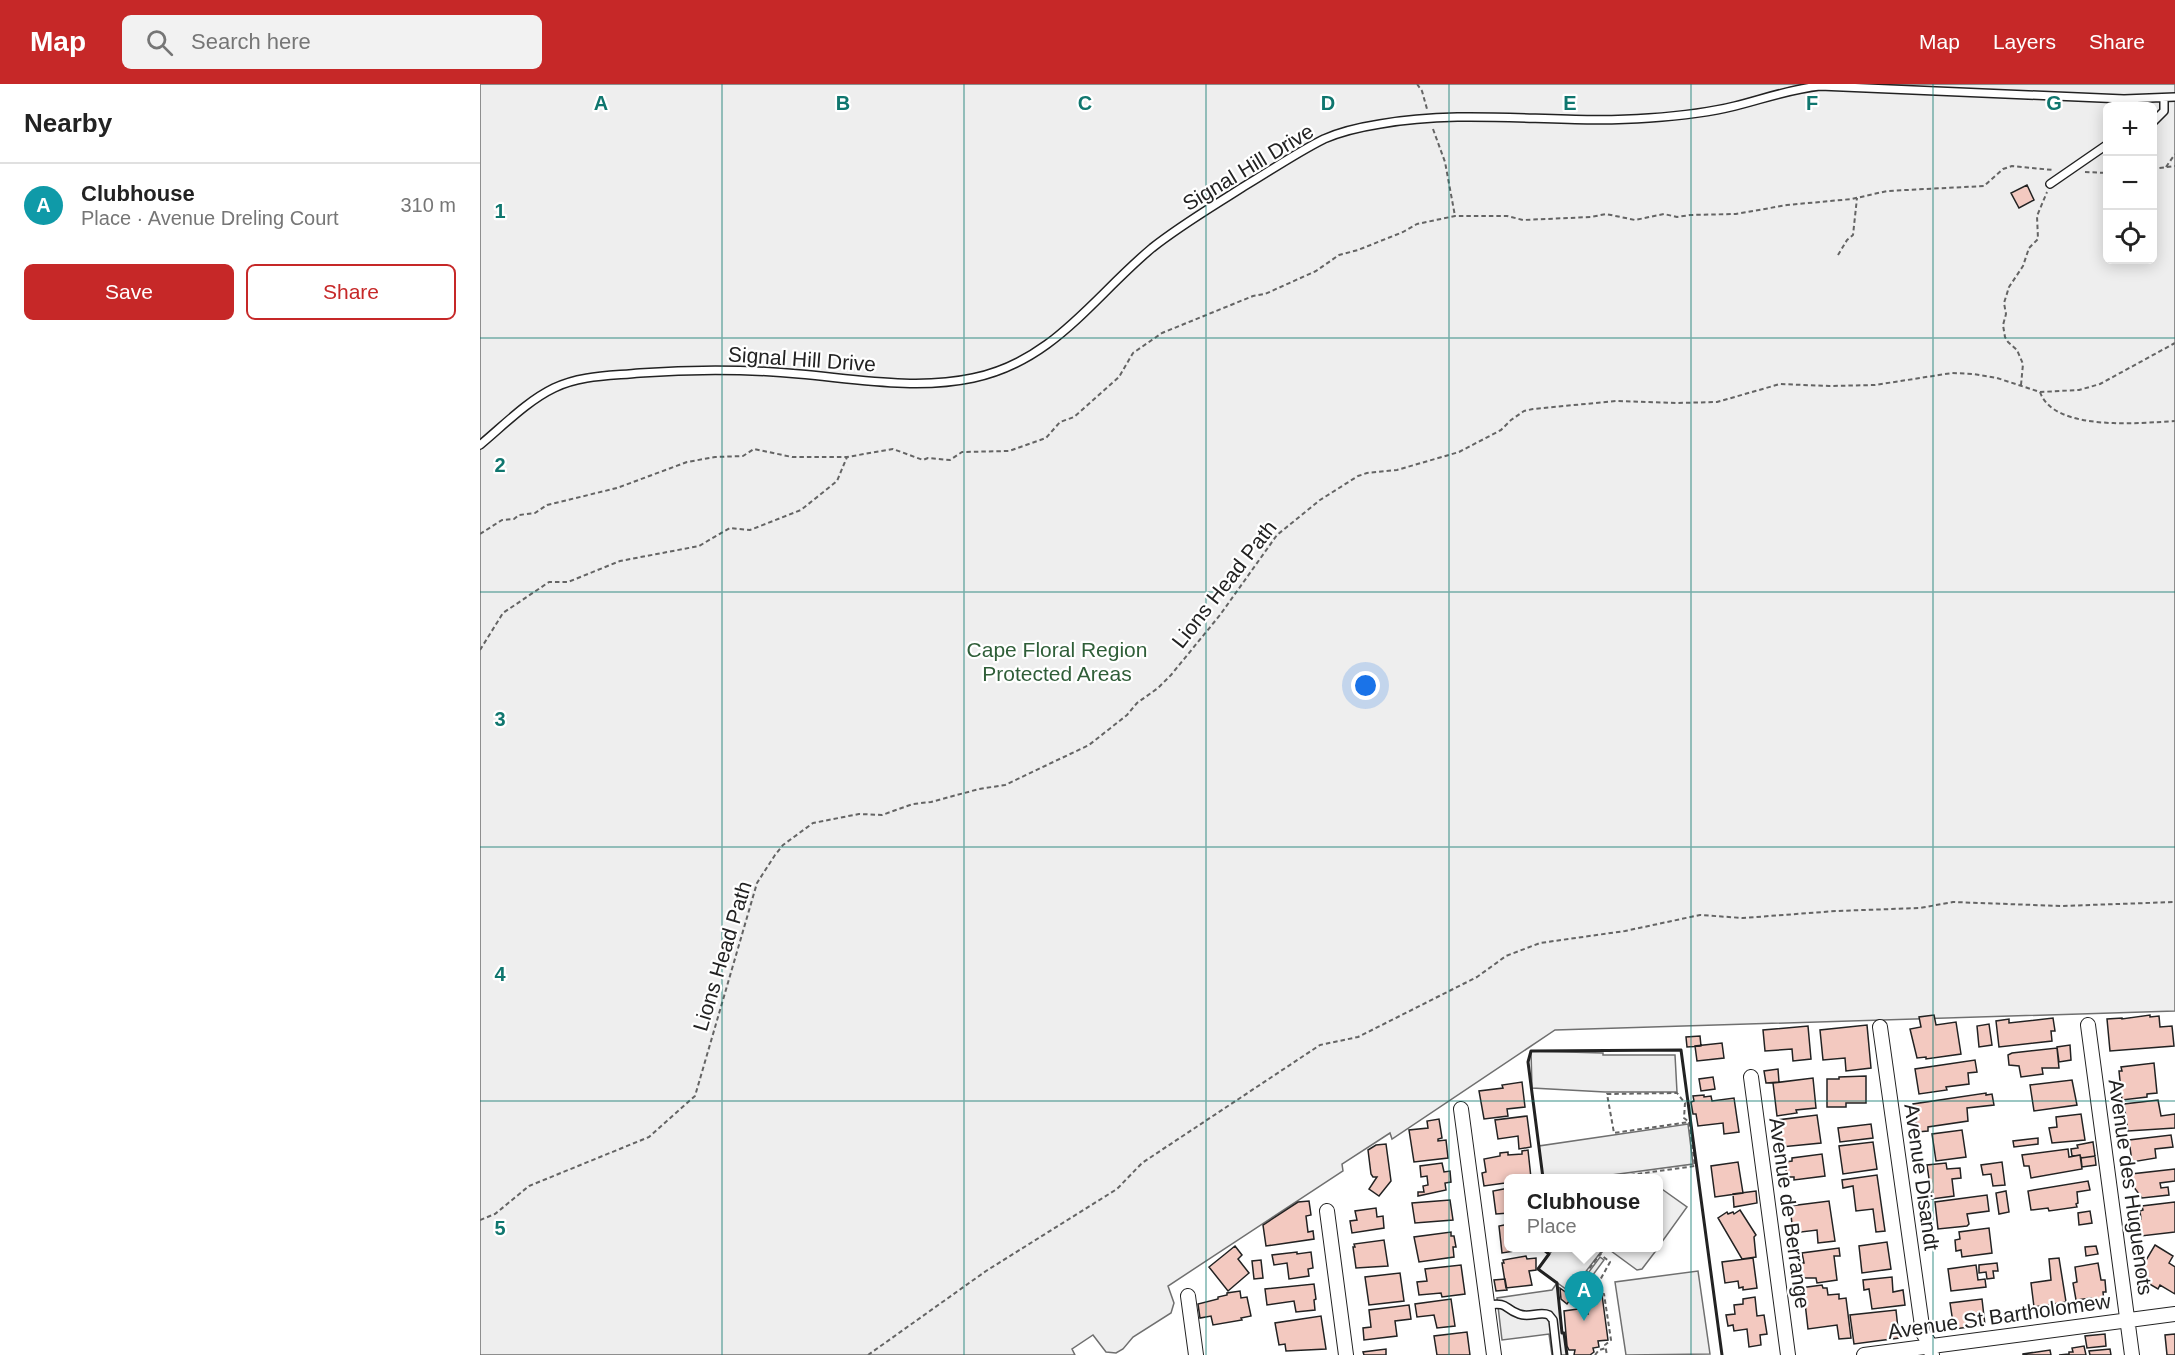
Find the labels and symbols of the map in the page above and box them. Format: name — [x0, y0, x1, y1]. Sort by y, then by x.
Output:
text: A — [594, 92, 608, 114]
text: B — [836, 92, 850, 114]
text: C — [1078, 92, 1092, 114]
text: D — [1321, 92, 1335, 114]
text: E — [1563, 92, 1577, 114]
text: F — [1806, 92, 1818, 114]
text: G — [2046, 92, 2062, 114]
street label: Signal Hill Drive — [1179, 119, 1317, 215]
text: 1 — [494, 200, 506, 222]
street label: Signal Hill Drive — [727, 342, 877, 376]
text: 2 — [494, 454, 506, 476]
street label: Lions Head Path — [1167, 516, 1281, 652]
park label: Cape Floral Region Protected Areas — [967, 638, 1147, 685]
your location — [1351, 671, 1380, 700]
text: 3 — [494, 708, 506, 730]
street label: Lions Head Path — [688, 878, 756, 1034]
text: 4 — [494, 963, 506, 985]
street label: Avenue des Huguenots — [2104, 1077, 2158, 1297]
street label: Avenue Disandt — [1900, 1102, 1944, 1252]
street label: Avenue de Berrange — [1765, 1116, 1815, 1310]
text: 5 — [494, 1217, 506, 1239]
pin: A — [1564, 1272, 1604, 1321]
street label: Avenue St Bartholomew — [1886, 1289, 2113, 1343]

